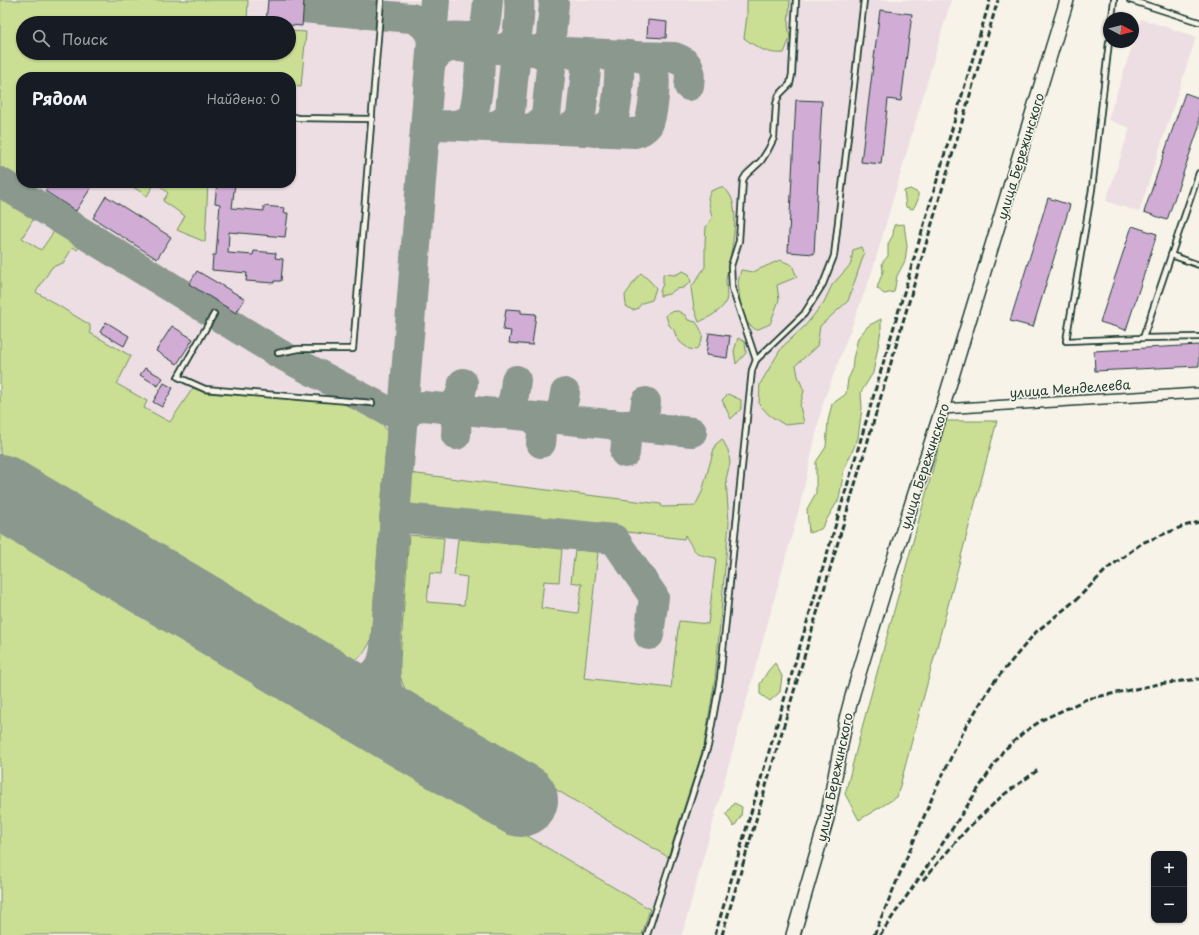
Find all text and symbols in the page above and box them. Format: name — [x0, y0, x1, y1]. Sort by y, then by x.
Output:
north arrow — [1103, 12, 1139, 48]
search box — [16, 16, 296, 60]
icon: search — [30, 27, 52, 49]
text: Поиск — [62, 27, 108, 50]
text: Рядом — [32, 85, 87, 111]
text: Найдено: 0 — [207, 89, 280, 108]
street label: улица Бережинского — [992, 90, 1048, 222]
street label: улица Менделеева — [1009, 374, 1132, 402]
street label: улица Бережинского — [895, 401, 953, 531]
street label: улица Бережинского — [811, 711, 857, 843]
map controls — [1151, 851, 1187, 923]
button: + — [1151, 851, 1187, 887]
button: − — [1151, 887, 1187, 923]

